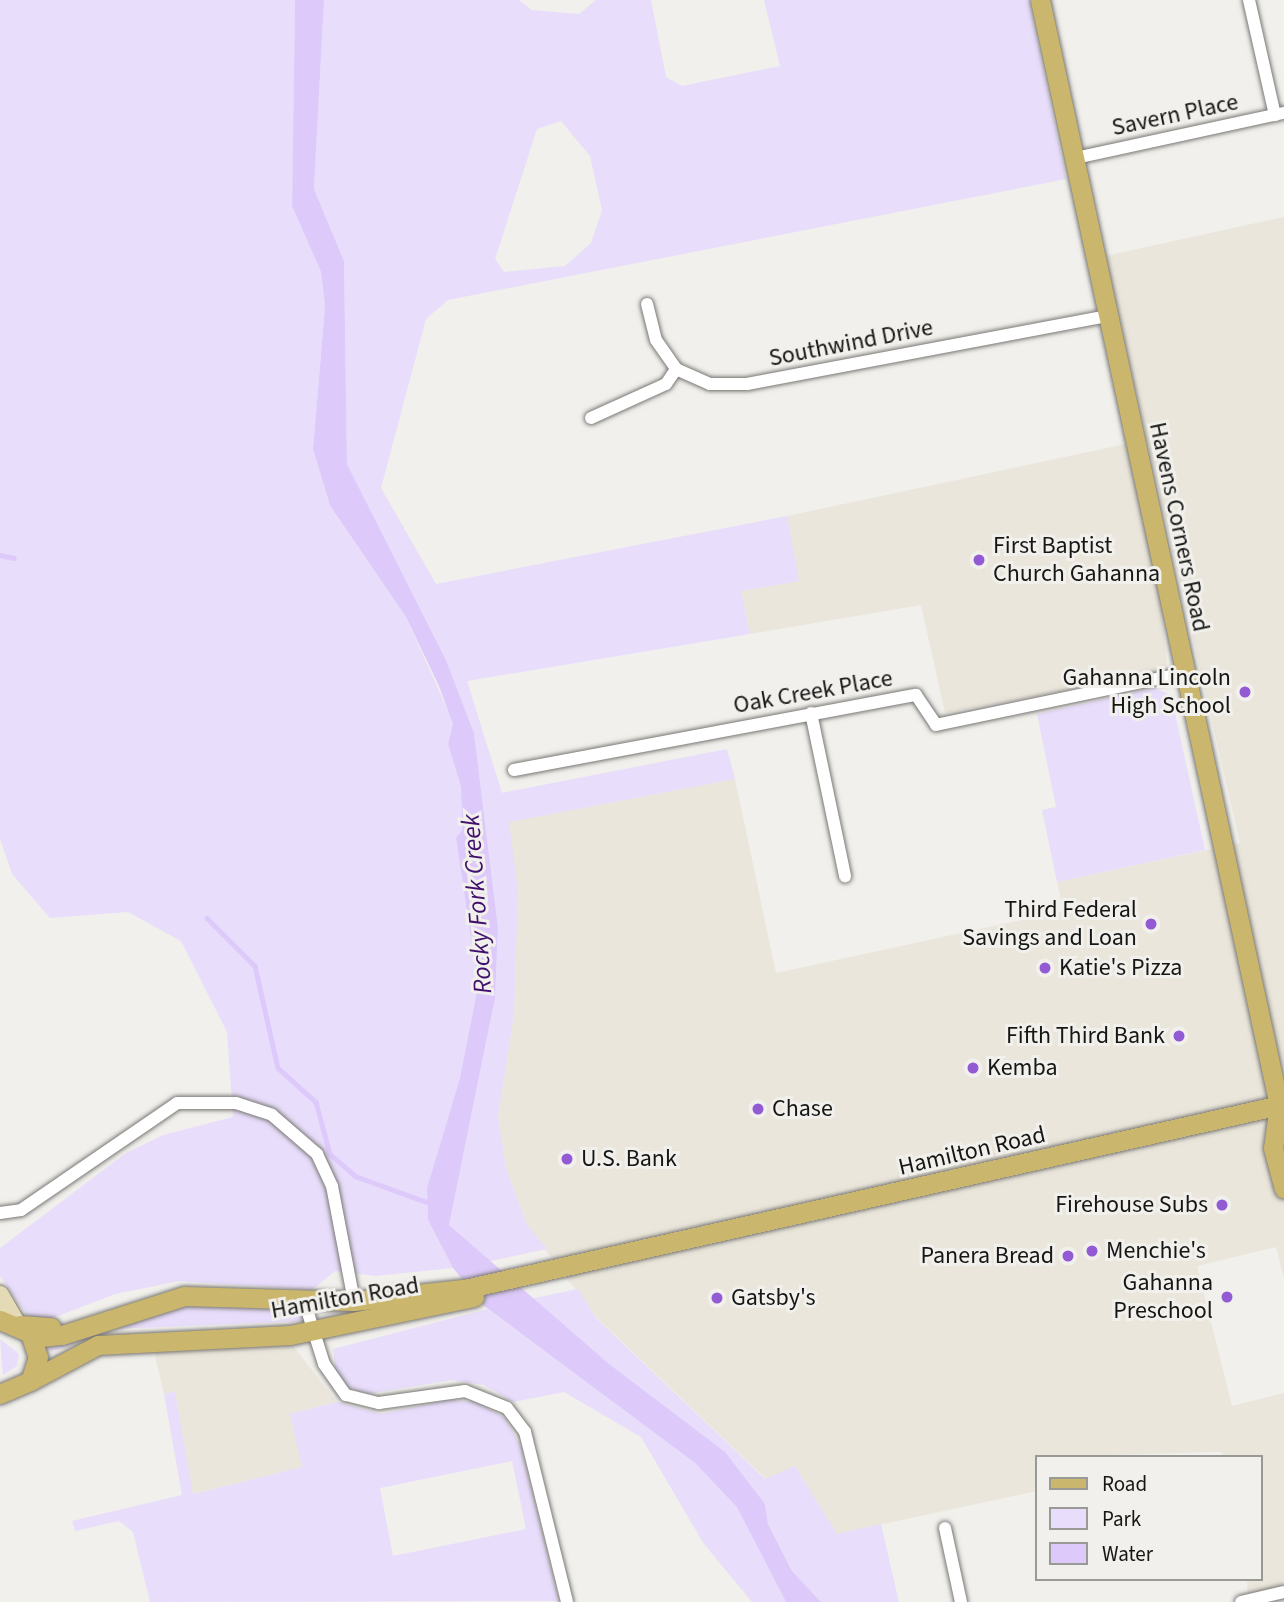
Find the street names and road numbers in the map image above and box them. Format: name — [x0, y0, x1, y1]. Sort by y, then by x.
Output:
street label: Savern Place — [1109, 88, 1241, 142]
street label: Southwind Drive — [767, 313, 935, 373]
street label: Havens Corners Road — [1143, 420, 1215, 634]
street label: Oak Creek Place — [731, 664, 895, 720]
street label: Hamilton Road — [896, 1120, 1048, 1182]
street label: Hamilton Road — [269, 1271, 421, 1325]

